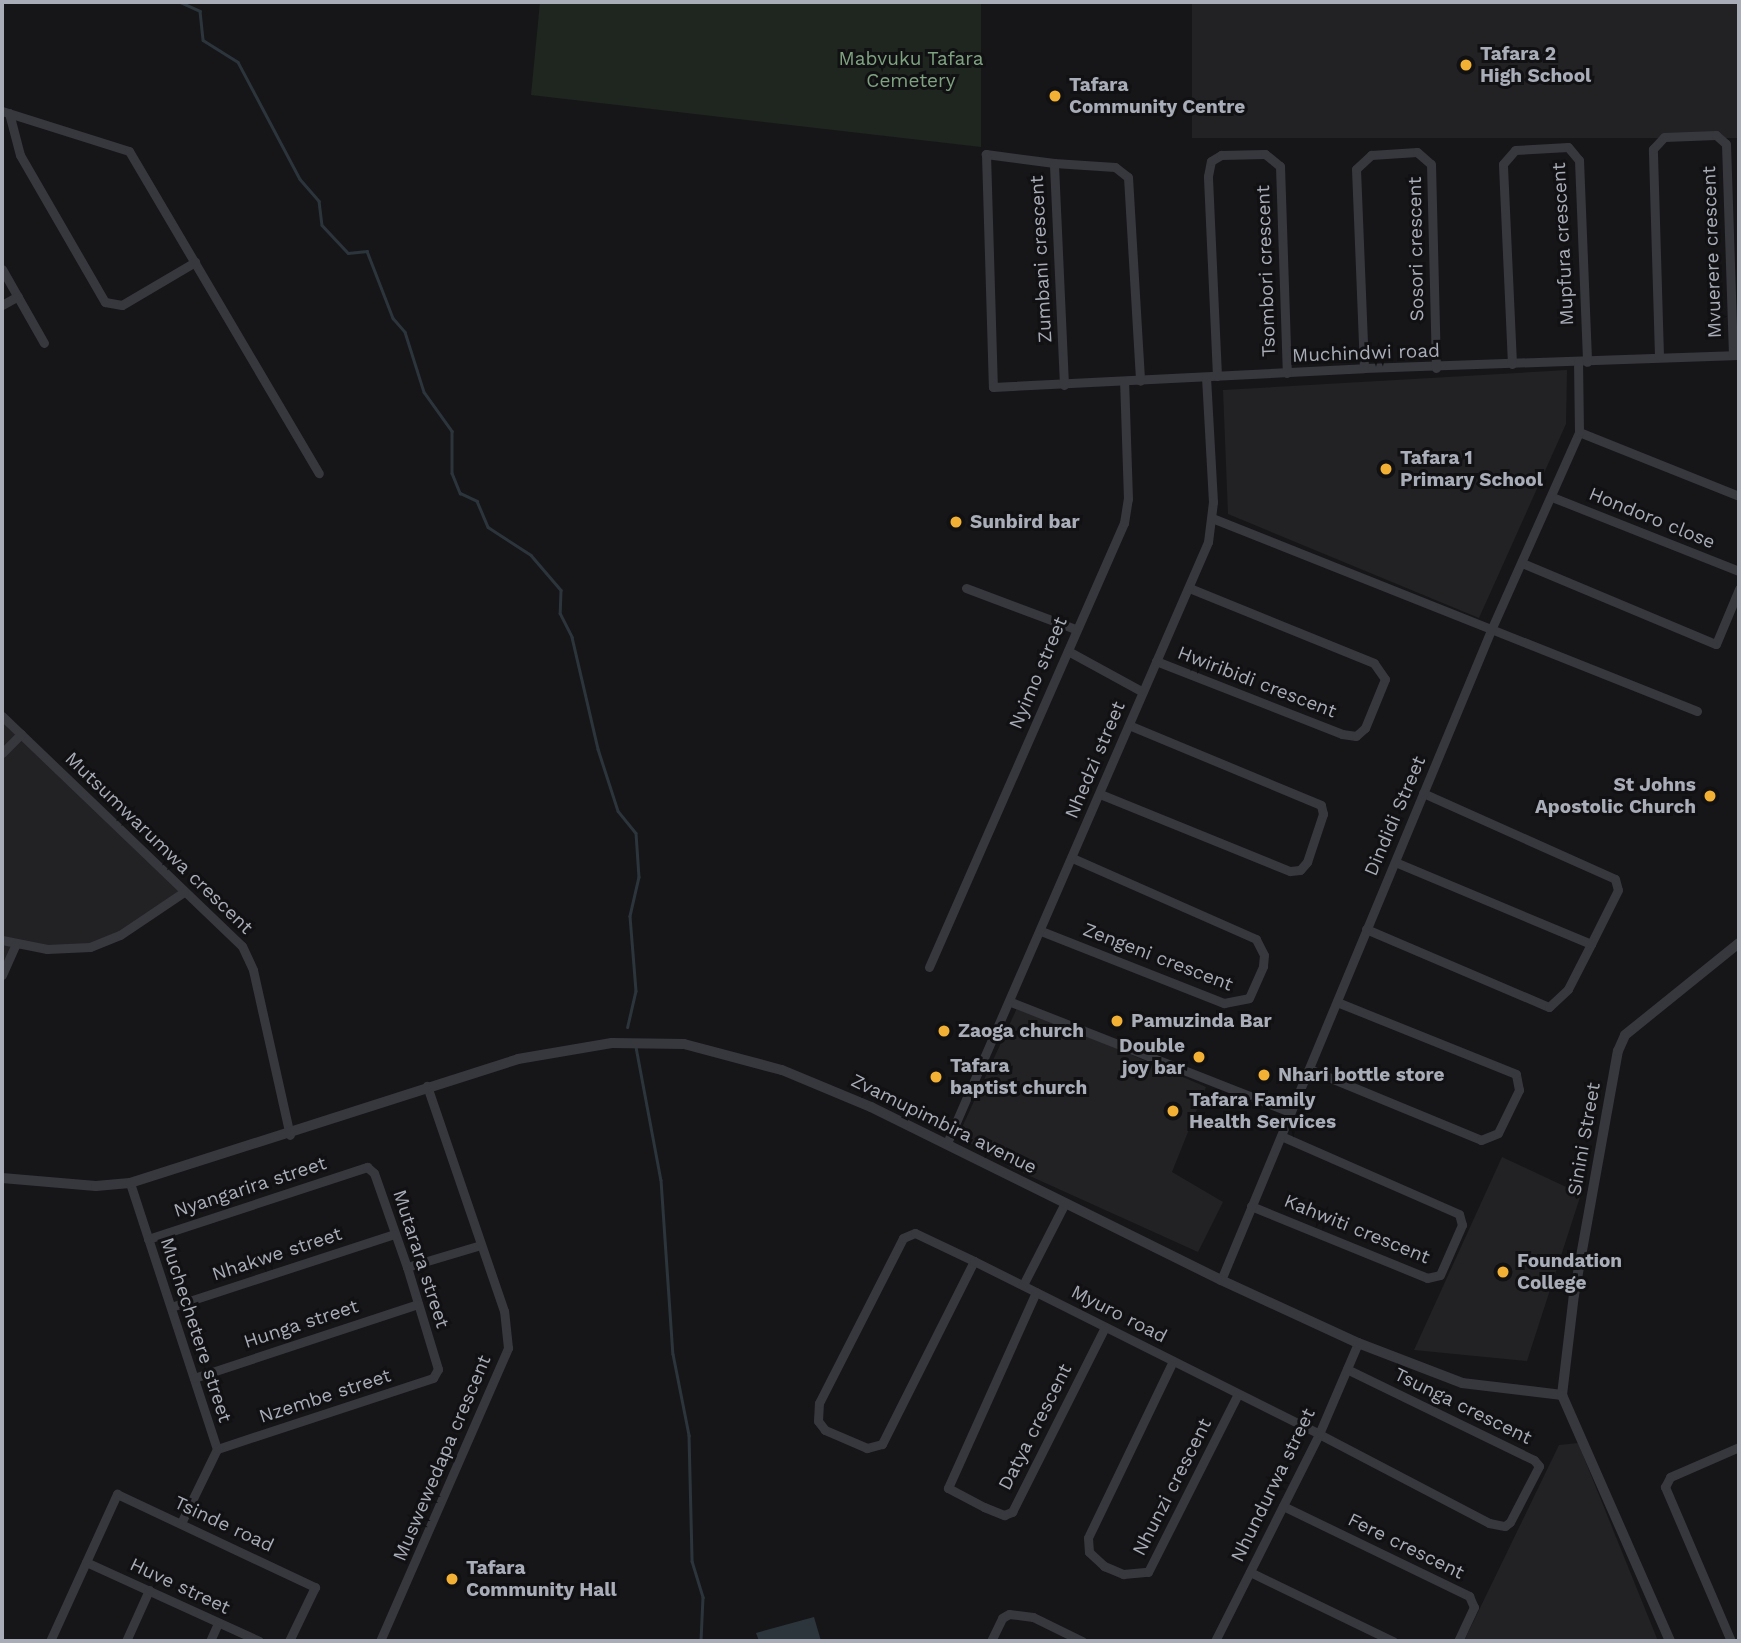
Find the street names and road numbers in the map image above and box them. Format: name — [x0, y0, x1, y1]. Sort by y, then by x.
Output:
street label: Mupfura crescent — [1547, 162, 1579, 326]
street label: Mvuerere crescent — [1698, 165, 1726, 339]
street label: Zumbani crescent — [1025, 175, 1057, 343]
street label: Sosori crescent — [1403, 177, 1429, 321]
street label: Tsombori crescent — [1252, 185, 1280, 357]
street label: Muchindwi road — [1292, 339, 1440, 367]
street label: Hondoro close — [1585, 482, 1719, 554]
street label: Nyimo street — [1004, 613, 1072, 733]
street label: Hwiribidi crescent — [1174, 641, 1340, 723]
street label: Nhedzi street — [1060, 698, 1130, 822]
street label: Mutsumwarumwa crescent — [60, 747, 258, 939]
street label: Dindidi Street — [1359, 753, 1431, 879]
street label: Zengeni crescent — [1080, 918, 1236, 996]
street label: Zvamupimbira avenue — [847, 1069, 1041, 1179]
street label: Sinini Street — [1563, 1081, 1605, 1197]
street label: Nyangarira street — [171, 1152, 329, 1222]
street label: Mutarara street — [388, 1187, 454, 1331]
street label: Kahwiti crescent — [1281, 1189, 1433, 1269]
street label: Nhakwe street — [209, 1222, 345, 1286]
street label: Muchechetere street — [155, 1235, 237, 1425]
street label: Myuro road — [1067, 1280, 1171, 1348]
street label: Hunga street — [241, 1295, 361, 1353]
street label: Muswewedapa crescent — [388, 1351, 496, 1565]
street label: Datya crescent — [993, 1360, 1077, 1494]
street label: Tsunga crescent — [1390, 1363, 1536, 1449]
street label: Nzembe street — [256, 1364, 394, 1428]
street label: Nhundurwa street — [1226, 1404, 1320, 1566]
street label: Nhunzi crescent — [1128, 1415, 1216, 1559]
street label: Tsinde road — [171, 1491, 277, 1557]
street label: Fere crescent — [1344, 1508, 1468, 1584]
street label: Huve street — [126, 1553, 234, 1619]

